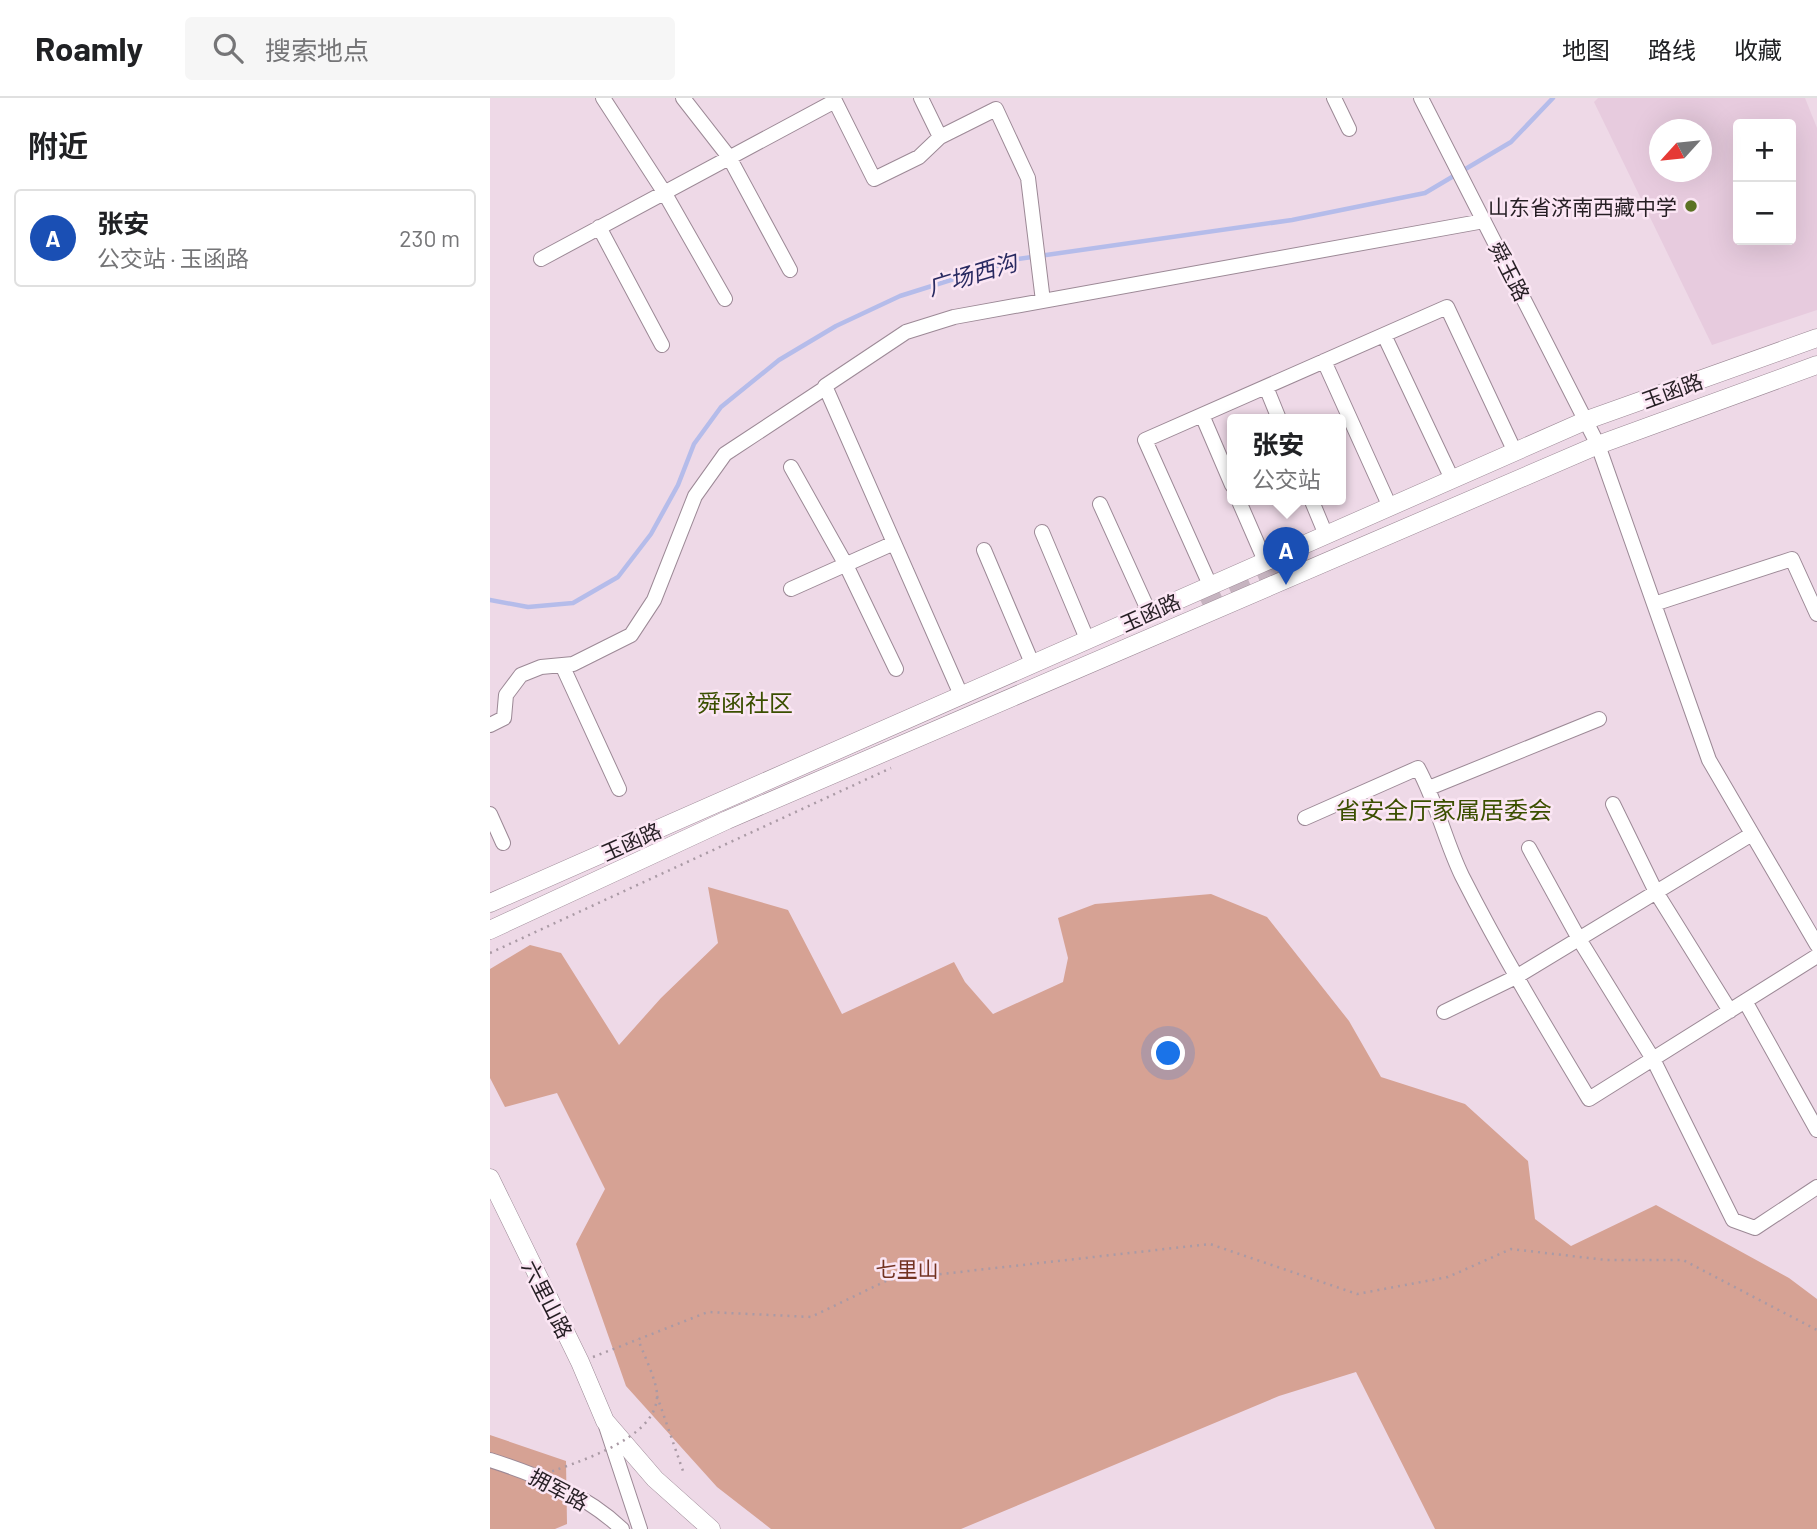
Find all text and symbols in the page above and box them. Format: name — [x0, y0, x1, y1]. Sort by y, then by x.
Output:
search box — [185, 17, 675, 80]
text: Roamly — [35, 28, 143, 68]
icon: search — [209, 29, 247, 67]
text: 搜索地点 — [265, 34, 369, 65]
text: 地图 — [1562, 35, 1610, 64]
text: 路线 — [1648, 35, 1696, 64]
text: 收藏 — [1734, 35, 1782, 64]
north arrow — [1649, 119, 1712, 182]
map controls — [1733, 119, 1796, 245]
button: + — [1733, 119, 1796, 182]
text: 附近 — [28, 127, 88, 163]
button: − — [1733, 182, 1796, 245]
place label: 山东省济南西藏中学 — [1488, 194, 1677, 219]
marker: 山东省济南西藏中学 — [1683, 198, 1699, 214]
text: 张安 — [97, 207, 149, 238]
text: A — [45, 224, 61, 252]
text: 230 m — [399, 224, 460, 252]
street label: 舜玉路 — [1485, 237, 1535, 305]
text: 公交站 · 玉函路 — [97, 244, 249, 272]
water label: 广场西沟 — [924, 246, 1023, 301]
street label: 玉函路 — [1638, 367, 1706, 413]
popup — [1227, 414, 1346, 505]
text: 张安 — [1252, 428, 1304, 459]
text: 公交站 — [1252, 465, 1321, 493]
pin: A — [1263, 527, 1309, 585]
street label: 玉函路 — [1116, 588, 1184, 636]
district label: 舜函社区 — [697, 688, 793, 717]
district label: 省安全厅家属居委会 — [1336, 795, 1552, 824]
street label: 玉函路 — [597, 817, 665, 865]
your location — [1151, 1036, 1185, 1070]
street label: 六里山路 — [518, 1256, 578, 1342]
park label: 七里山 — [876, 1256, 939, 1281]
street label: 拥军路 — [525, 1463, 593, 1515]

